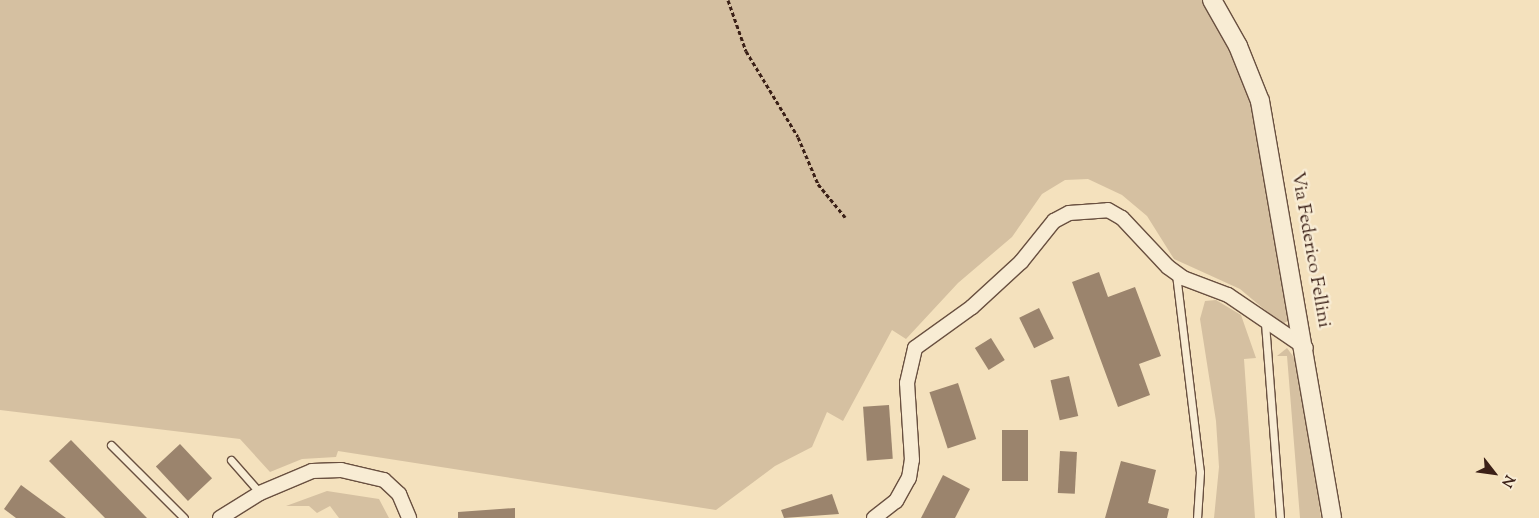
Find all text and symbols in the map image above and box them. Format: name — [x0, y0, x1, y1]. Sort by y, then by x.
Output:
street label: Via Federico Fellini — [1285, 170, 1335, 330]
north arrow — [1469, 448, 1519, 498]
text: N — [1496, 471, 1518, 490]

